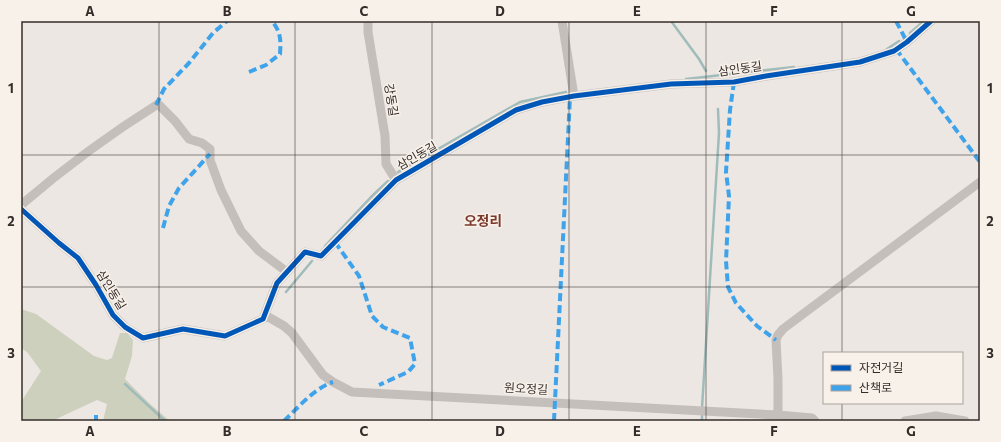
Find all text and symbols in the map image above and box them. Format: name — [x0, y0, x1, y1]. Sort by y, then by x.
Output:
text: A — [85, 3, 95, 19]
text: B — [223, 3, 232, 19]
text: C — [360, 3, 369, 19]
text: D — [495, 3, 505, 19]
text: E — [633, 3, 641, 19]
text: F — [770, 3, 778, 19]
text: G — [906, 3, 916, 19]
street label: 삼인동길 — [717, 58, 763, 78]
text: 1 — [8, 80, 14, 96]
text: 1 — [987, 80, 993, 96]
street label: 강동길 — [382, 82, 401, 117]
street label: 삼인동길 — [394, 138, 439, 172]
district label: 오정리 — [464, 212, 502, 229]
text: 2 — [7, 213, 15, 229]
text: 2 — [986, 213, 994, 229]
street label: 삼인동길 — [94, 267, 129, 312]
text: 3 — [7, 345, 15, 361]
text: 3 — [986, 345, 994, 361]
legend — [823, 352, 963, 404]
text: 자전거길 — [859, 360, 903, 374]
street label: 원오정길 — [504, 380, 548, 396]
text: 산책로 — [859, 380, 892, 394]
text: A — [85, 423, 95, 439]
text: B — [223, 423, 232, 439]
text: C — [360, 423, 369, 439]
text: D — [495, 423, 505, 439]
text: E — [633, 423, 641, 439]
text: F — [770, 423, 778, 439]
text: G — [906, 423, 916, 439]

